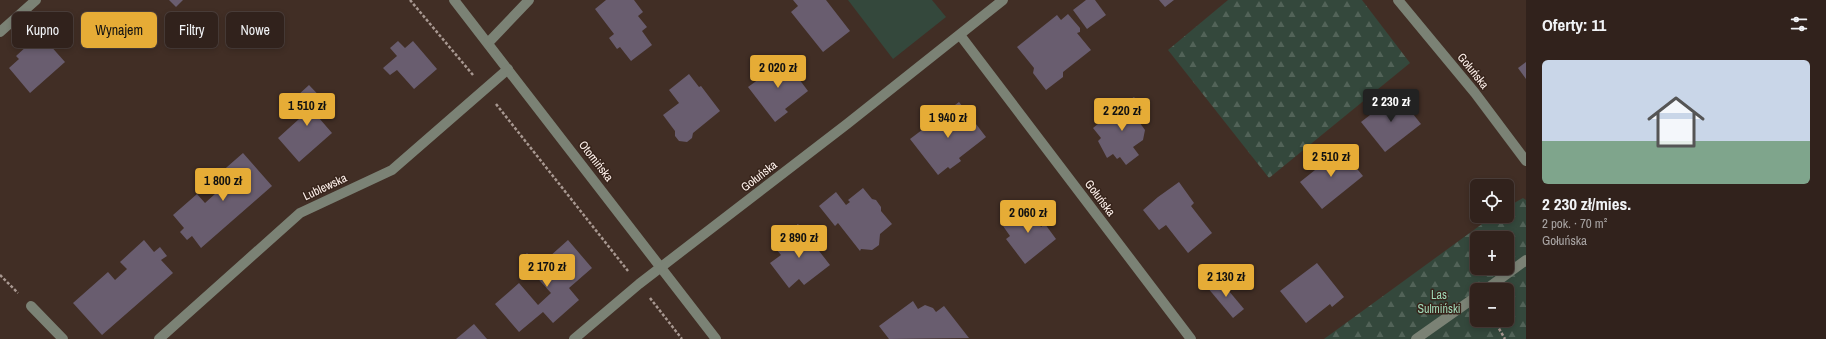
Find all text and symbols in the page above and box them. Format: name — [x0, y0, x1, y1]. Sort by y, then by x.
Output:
chip: Kupno — [12, 12, 73, 48]
chip: Wynajem — [81, 12, 157, 48]
chip: Filtry — [165, 12, 218, 48]
chip: Nowe — [226, 12, 284, 48]
text: Oferty: 11 — [1542, 13, 1606, 36]
icon: filters — [1788, 13, 1810, 35]
street label: Gołuńska — [1454, 50, 1493, 93]
pin: 2 020 zł — [737, 55, 819, 89]
text: 2 020 zł — [759, 59, 797, 76]
icon: home — [1640, 86, 1712, 158]
pin: 2 230 zł — [1350, 89, 1432, 123]
pin: 1 510 zł — [266, 93, 348, 127]
text: 2 230 zł — [1372, 93, 1410, 110]
text: 1 510 zł — [288, 97, 326, 114]
pin: 2 220 zł — [1081, 98, 1163, 132]
text: 2 220 zł — [1103, 102, 1141, 119]
pin: 1 940 zł — [907, 105, 989, 139]
text: 1 940 zł — [929, 109, 967, 126]
street label: Otomińska — [575, 137, 617, 185]
pin: 2 510 zł — [1290, 144, 1372, 178]
text: 2 510 zł — [1312, 148, 1350, 165]
street label: Gołuńska — [738, 157, 781, 195]
pin: 1 800 zł — [182, 168, 264, 202]
street label: Lublewska — [301, 170, 350, 204]
text: 1 800 zł — [204, 172, 242, 189]
street label: Gołuńska — [1081, 177, 1119, 220]
map controls — [1470, 179, 1514, 327]
button: locate — [1470, 179, 1514, 223]
text: 2 230 zł/mies. — [1542, 192, 1631, 215]
pin: 2 060 zł — [987, 200, 1069, 234]
text: 2 060 zł — [1009, 204, 1047, 221]
text: 2 pok. · 70 m² — [1542, 215, 1607, 232]
pin: 2 890 zł — [758, 225, 840, 259]
text: 2 890 zł — [780, 229, 818, 246]
button: + — [1470, 231, 1514, 275]
text: Gołuńska — [1542, 232, 1587, 249]
pin: 2 170 zł — [506, 254, 588, 288]
text: 2 170 zł — [528, 258, 566, 275]
pin: 2 130 zł — [1185, 264, 1267, 298]
text: 2 130 zł — [1207, 268, 1245, 285]
button: − — [1470, 283, 1514, 327]
park label: Las Sulmiński — [1417, 287, 1461, 317]

